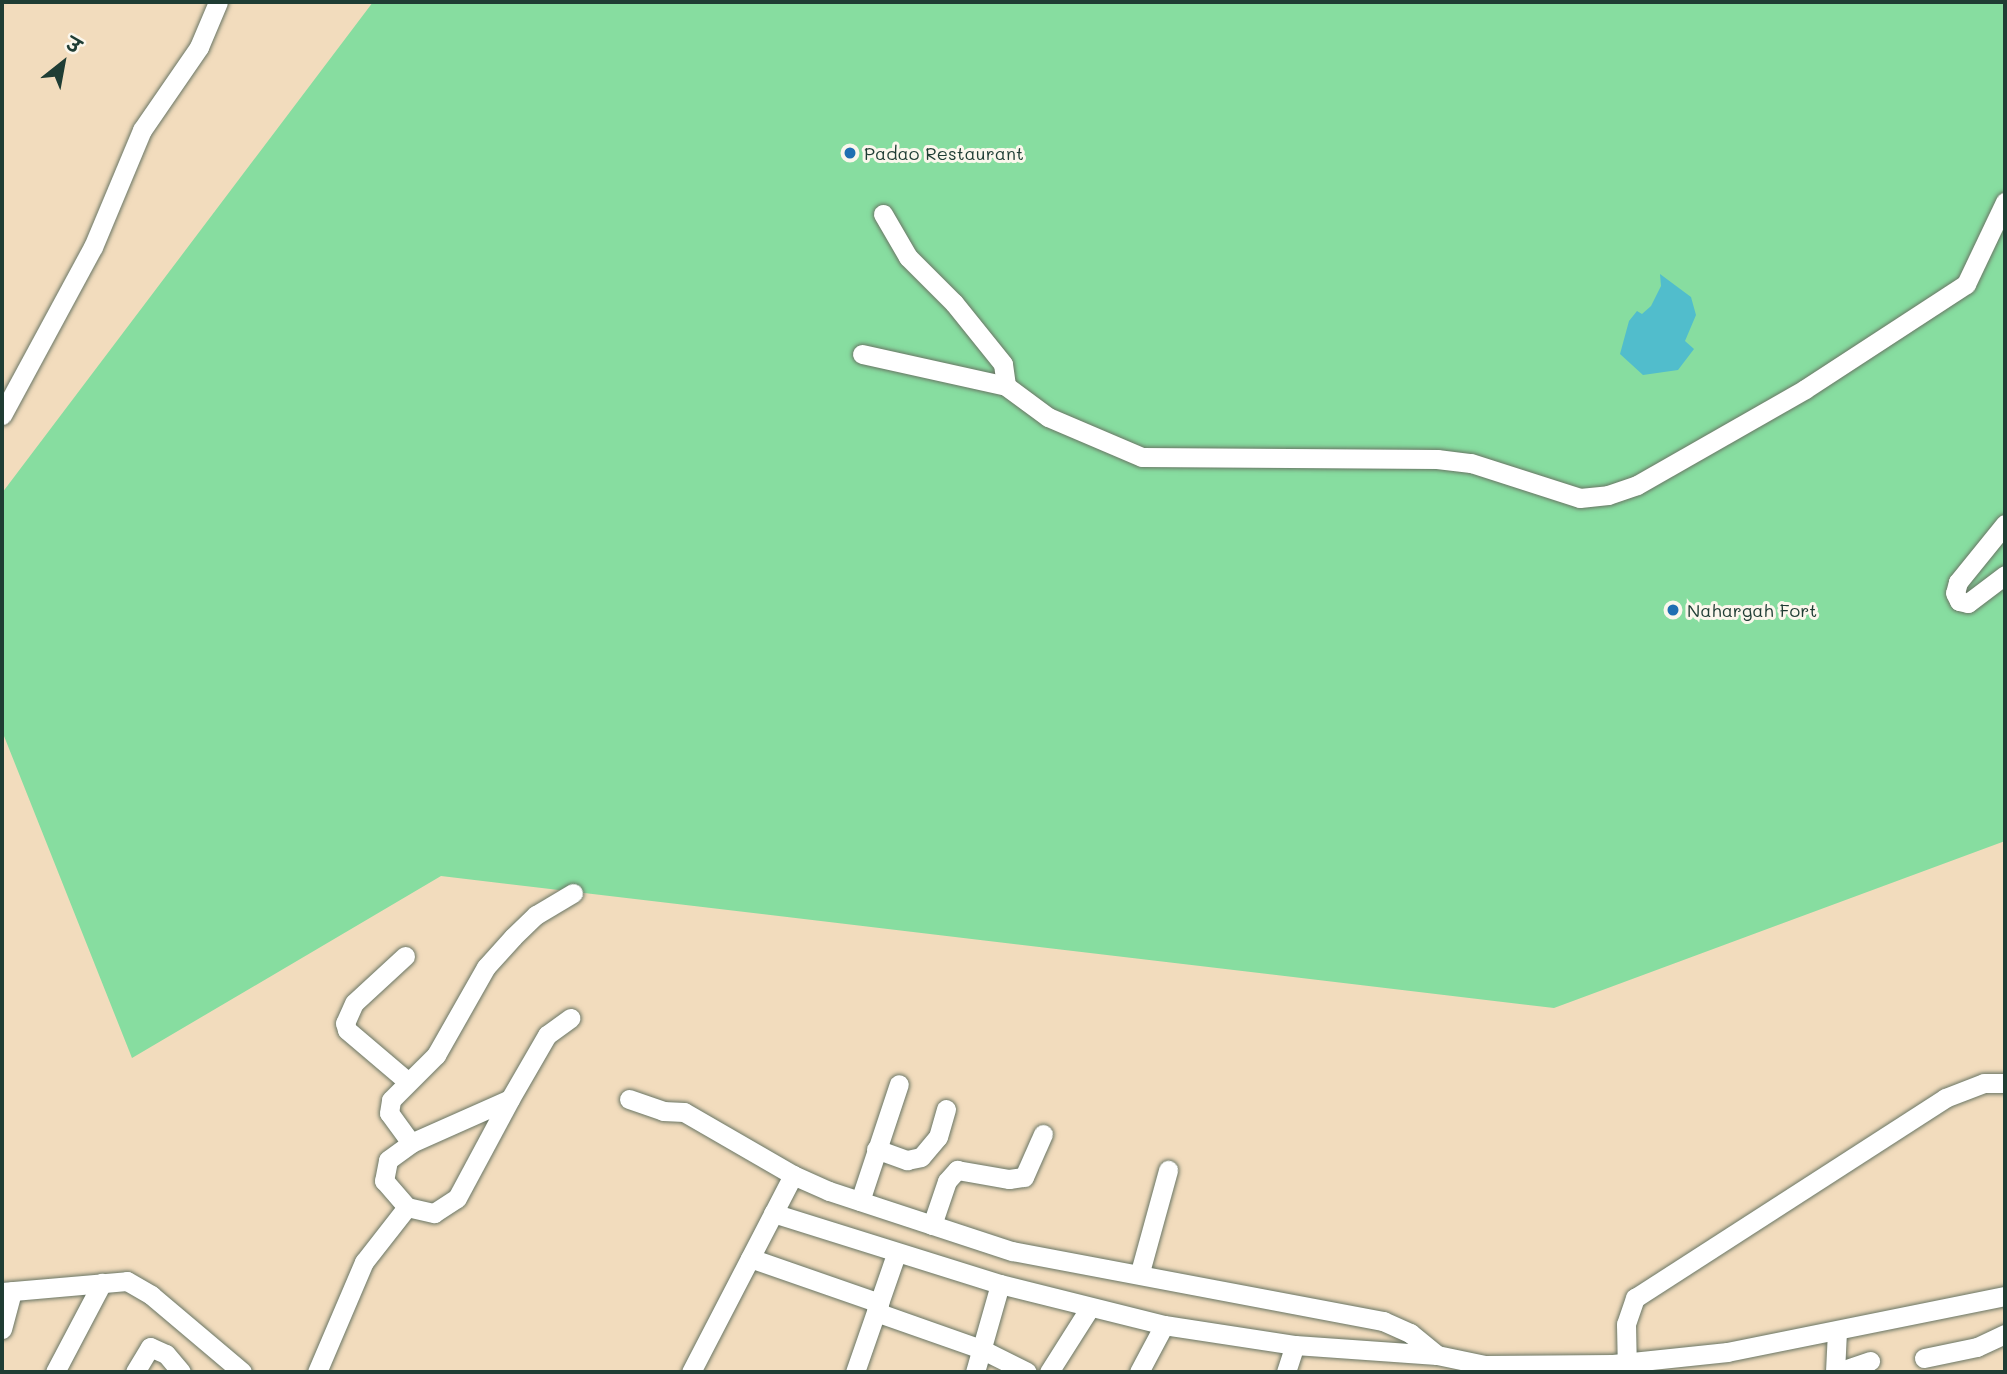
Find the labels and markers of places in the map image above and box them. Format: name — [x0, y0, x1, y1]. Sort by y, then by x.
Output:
place label: Padao Restaurant — [864, 142, 1024, 164]
marker: Padao Restaurant — [842, 145, 858, 161]
place label: Nahargah Fort — [1687, 599, 1817, 621]
marker: Nahargah Fort — [1665, 602, 1681, 618]

